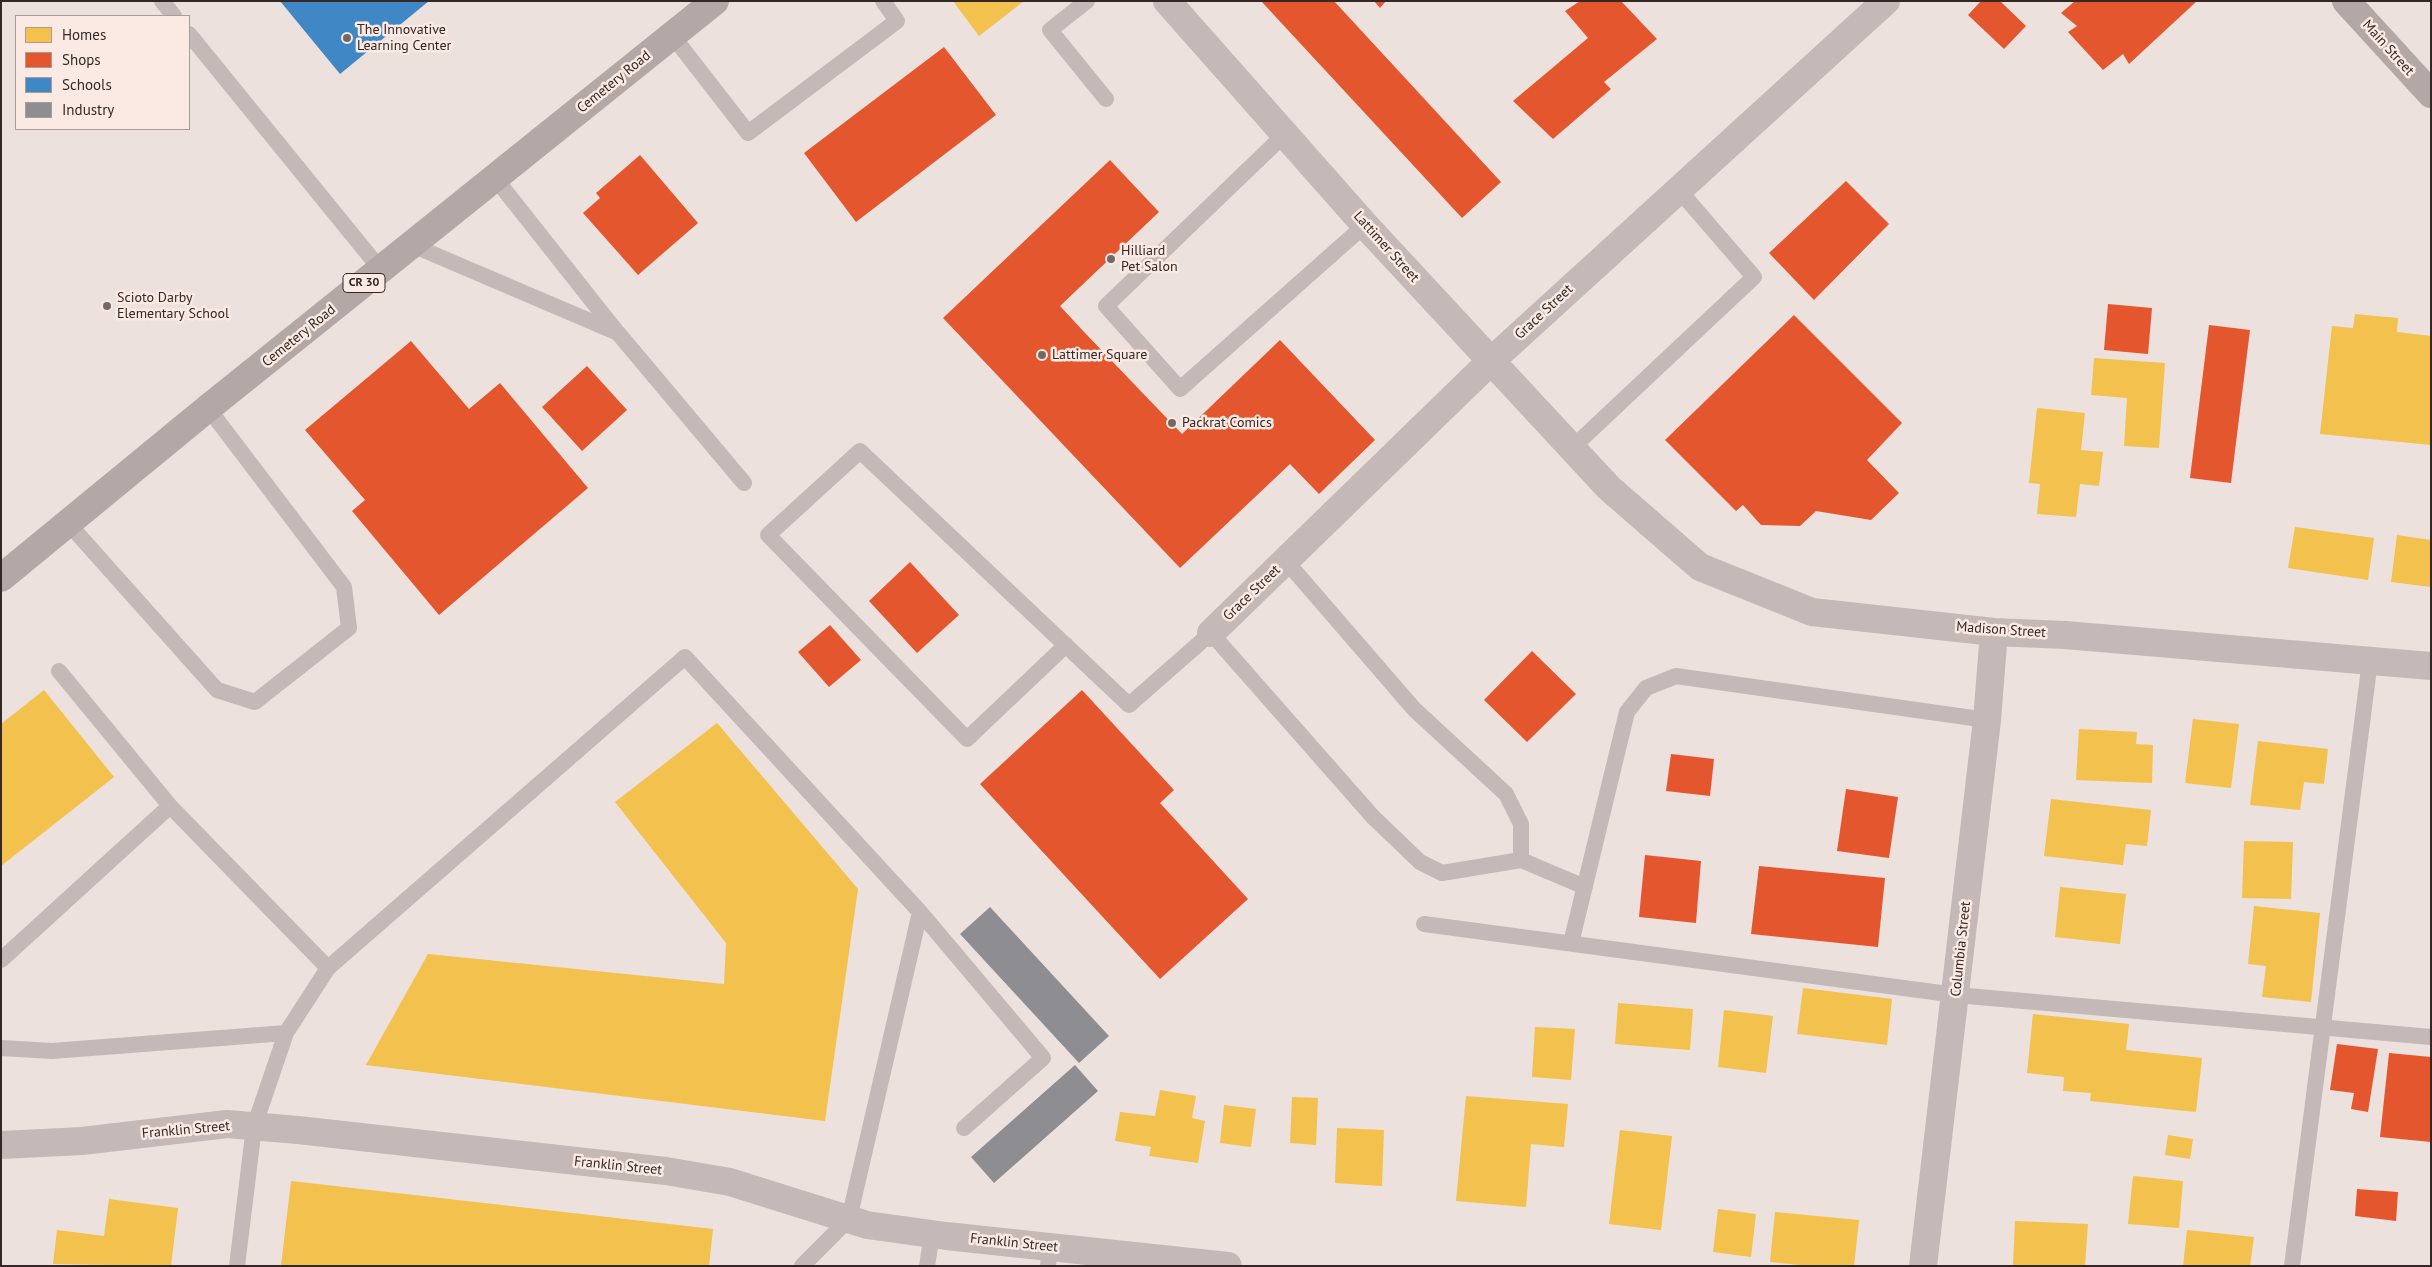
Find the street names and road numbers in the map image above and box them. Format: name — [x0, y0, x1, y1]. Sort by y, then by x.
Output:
street label: Main Street — [2359, 17, 2417, 79]
street label: Cemetery Road — [574, 47, 654, 117]
street label: Lattimer Street — [1350, 208, 1422, 286]
road number: CR 30 — [343, 274, 385, 292]
street label: Grace Street — [1512, 281, 1576, 343]
street label: Cemetery Road — [259, 301, 339, 371]
street label: Grace Street — [1220, 562, 1284, 624]
street label: Madison Street — [1956, 618, 2046, 642]
street label: Columbia Street — [1948, 901, 1974, 997]
street label: Franklin Street — [141, 1118, 231, 1142]
street label: Franklin Street — [573, 1153, 663, 1179]
street label: Franklin Street — [969, 1230, 1059, 1256]

